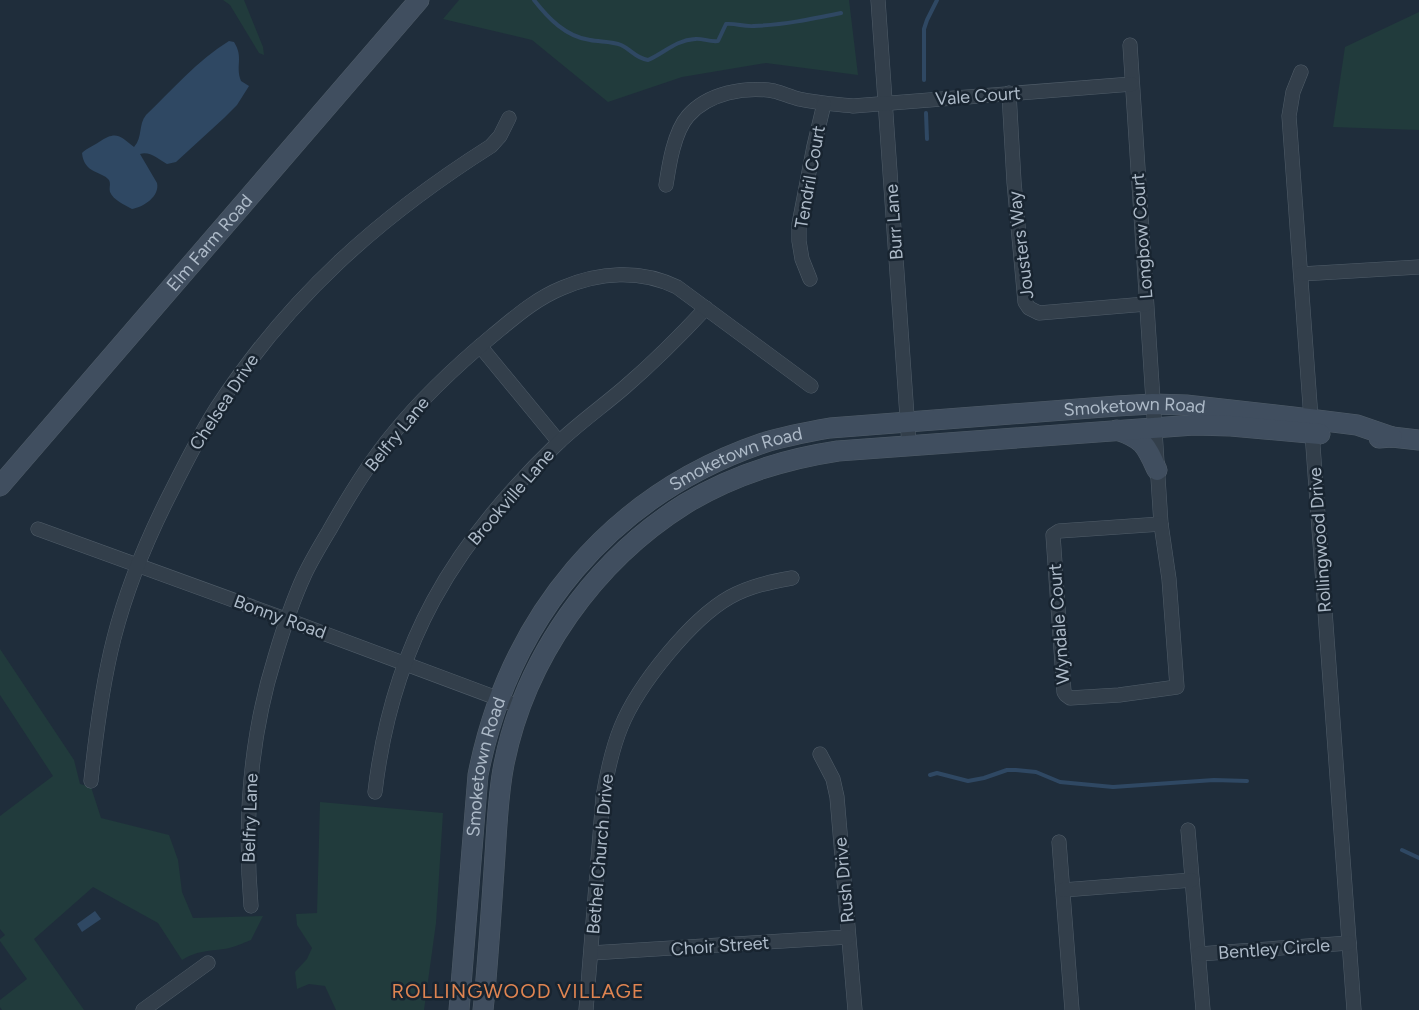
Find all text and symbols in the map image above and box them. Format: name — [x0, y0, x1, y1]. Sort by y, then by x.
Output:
street label: Vale Court — [935, 82, 1022, 110]
street label: Tendril Court — [790, 124, 830, 230]
street label: Longbow Court — [1127, 172, 1157, 300]
street label: Burr Lane — [880, 183, 908, 261]
street label: Jousters Way — [1003, 189, 1039, 300]
street label: Elm Farm Road — [162, 190, 257, 296]
street label: Chelsea Drive — [185, 350, 263, 454]
street label: Belfry Lane — [360, 392, 434, 476]
street label: Smoketown Road — [1063, 393, 1207, 421]
street label: Smoketown Road — [665, 422, 804, 496]
street label: Brookville Lane — [463, 444, 559, 550]
street label: Rollingwood Drive — [1304, 466, 1336, 613]
street label: Wyndale Court — [1044, 563, 1074, 685]
street label: Bonny Road — [231, 590, 329, 644]
street label: Smoketown Road — [462, 694, 510, 838]
street label: Belfry Lane — [237, 773, 263, 863]
street label: Bethel Church Drive — [582, 773, 618, 935]
street label: Rush Drive — [829, 836, 859, 924]
street label: Choir Street — [670, 932, 770, 960]
street label: Bentley Circle — [1217, 934, 1331, 964]
district label: ROLLINGWOOD VILLAGE — [391, 979, 645, 1003]

